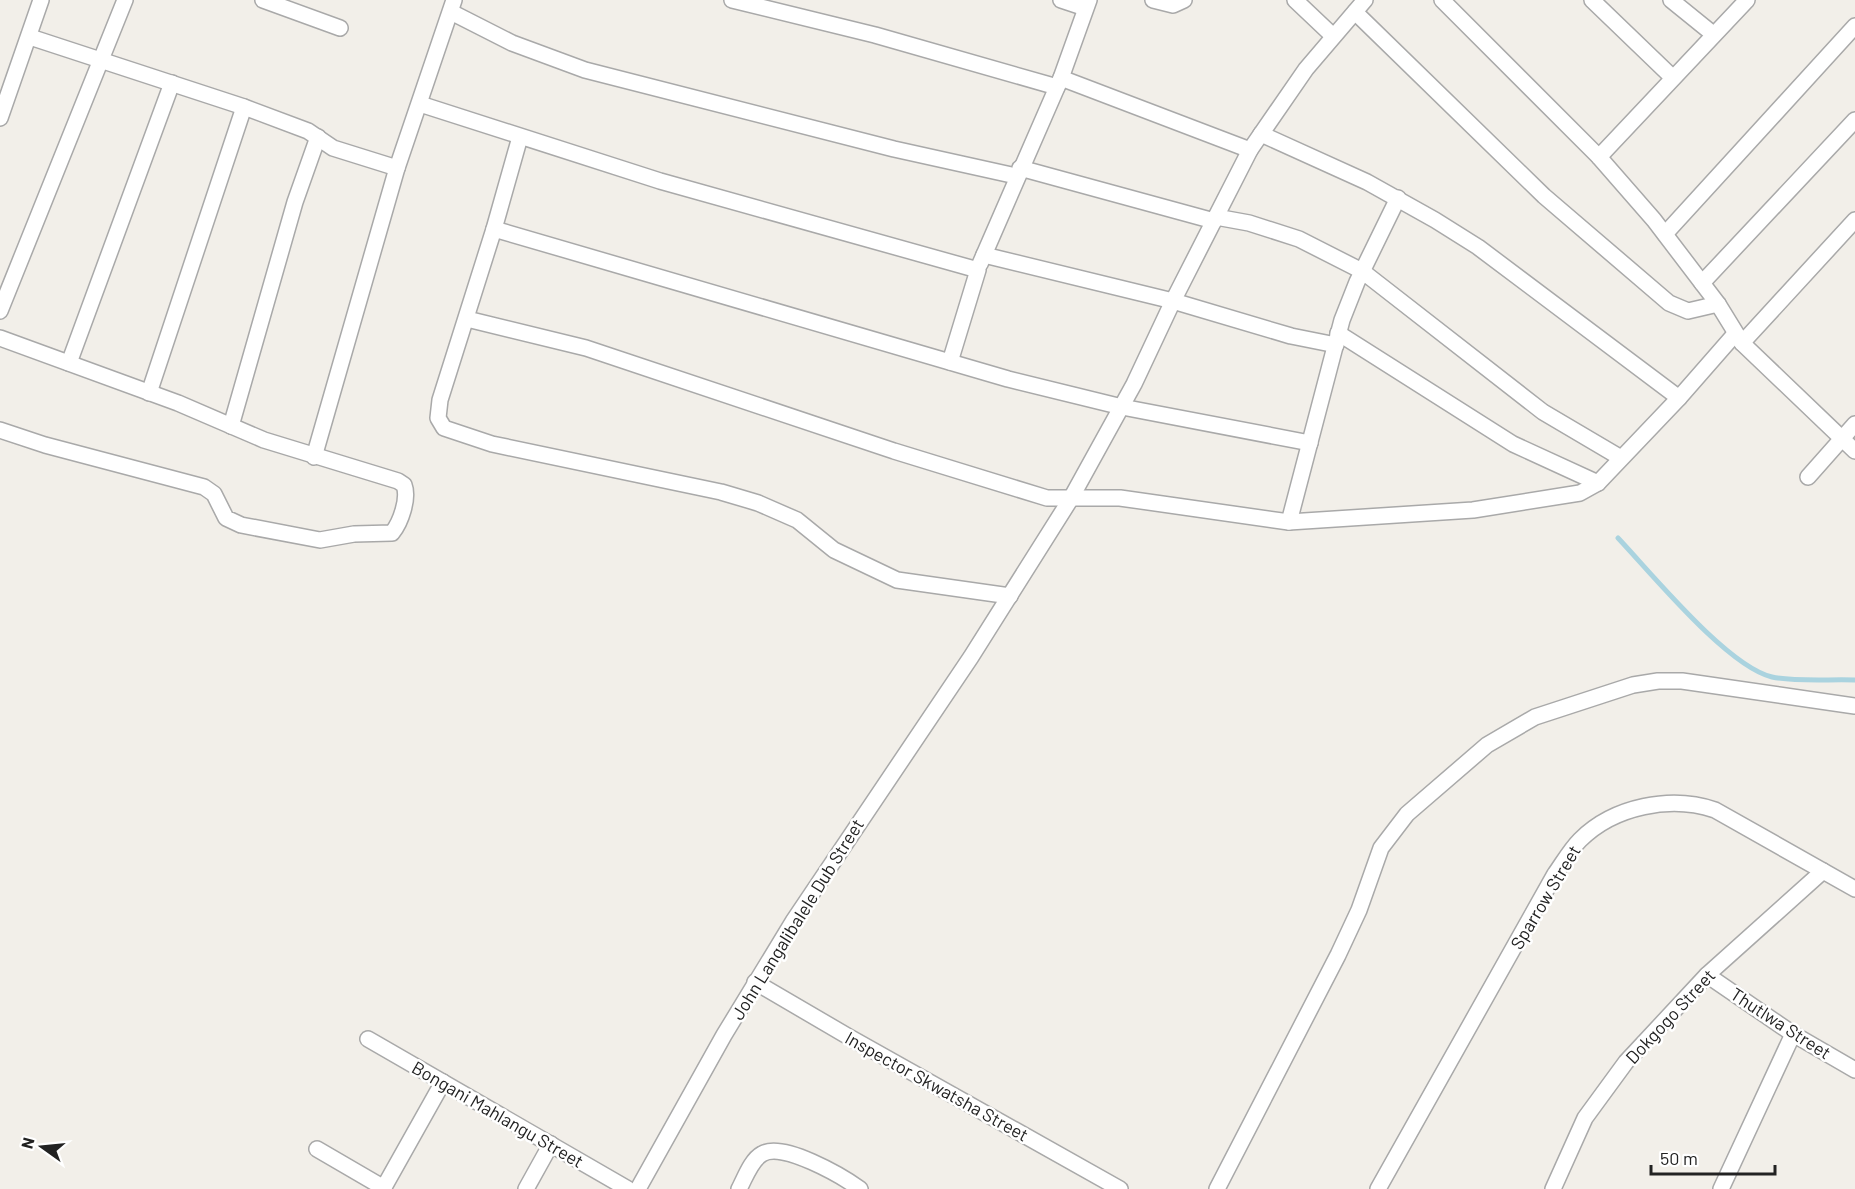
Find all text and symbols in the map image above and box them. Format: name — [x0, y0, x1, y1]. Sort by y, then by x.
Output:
street label: John Langalibalele Dub Street — [726, 814, 868, 1024]
street label: Sparrow Street — [1505, 841, 1585, 953]
street label: Dokgogo Street — [1621, 964, 1719, 1068]
street label: Thutlwa Street — [1727, 982, 1835, 1064]
street label: Inspector Skwatsha Street — [841, 1026, 1033, 1146]
street label: Bongani Mahlangu Street — [408, 1056, 588, 1172]
north arrow — [12, 1117, 72, 1177]
text: N — [16, 1135, 38, 1151]
scale bar — [1651, 1138, 1776, 1176]
text: 50 m — [1660, 1147, 1698, 1169]

